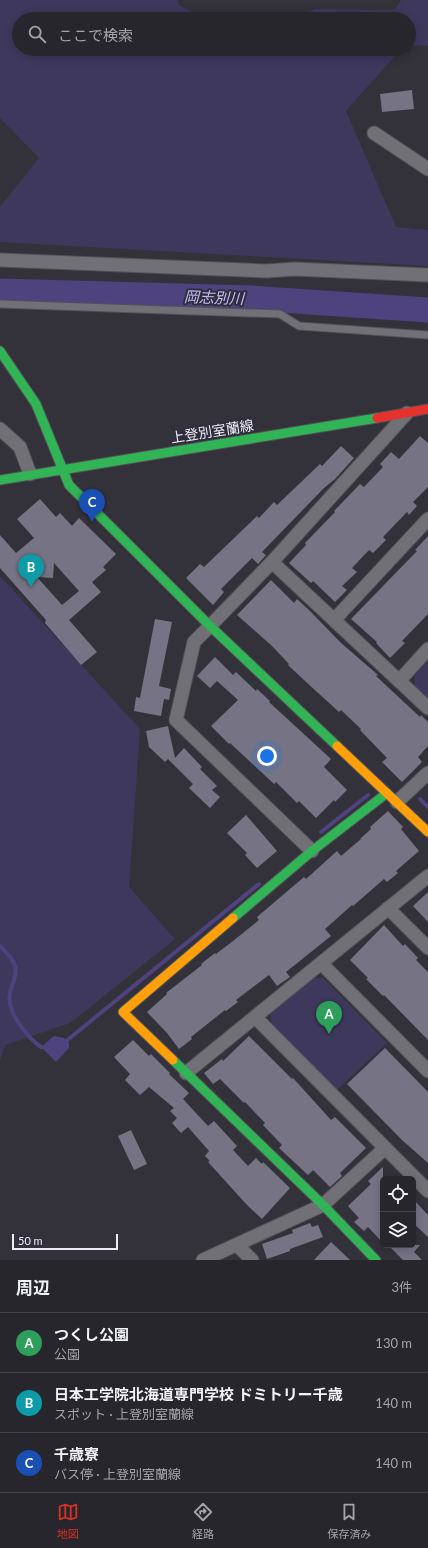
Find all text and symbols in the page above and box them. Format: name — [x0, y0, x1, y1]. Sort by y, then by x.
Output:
search box — [12, 12, 416, 56]
icon: search — [26, 23, 48, 45]
text: ここで検索 — [58, 26, 133, 44]
water label: 岡志別川 — [184, 287, 246, 307]
street label: 上登別室蘭線 — [169, 416, 255, 446]
pin: C — [79, 489, 105, 522]
pin: B — [18, 554, 44, 587]
your location — [257, 746, 277, 766]
pin: A — [316, 1001, 342, 1034]
map controls — [380, 1176, 416, 1248]
button: locate — [380, 1176, 416, 1212]
button: layers — [380, 1212, 416, 1248]
scale bar — [12, 1232, 118, 1251]
text: 50 m — [18, 1234, 43, 1247]
text: 周辺 — [16, 1277, 50, 1298]
text: 3件 — [391, 1279, 412, 1295]
text: つくし公園 — [54, 1325, 129, 1343]
text: A — [24, 1335, 34, 1351]
text: 130 m — [375, 1335, 412, 1351]
text: 公園 — [54, 1346, 80, 1362]
text: 日本工学院北海道専門学校 ドミトリー千歳 — [54, 1385, 343, 1403]
text: B — [25, 1395, 33, 1411]
text: 140 m — [375, 1395, 412, 1411]
text: スポット · 上登別室蘭線 — [54, 1406, 194, 1422]
text: 千歳寮 — [54, 1445, 99, 1463]
text: C — [25, 1455, 33, 1471]
text: 140 m — [375, 1455, 412, 1471]
text: バス停 · 上登別室蘭線 — [54, 1466, 181, 1482]
tab: 地図 — [57, 1501, 79, 1541]
tab: 経路 — [192, 1501, 214, 1541]
tab: 保存済み — [327, 1501, 371, 1541]

